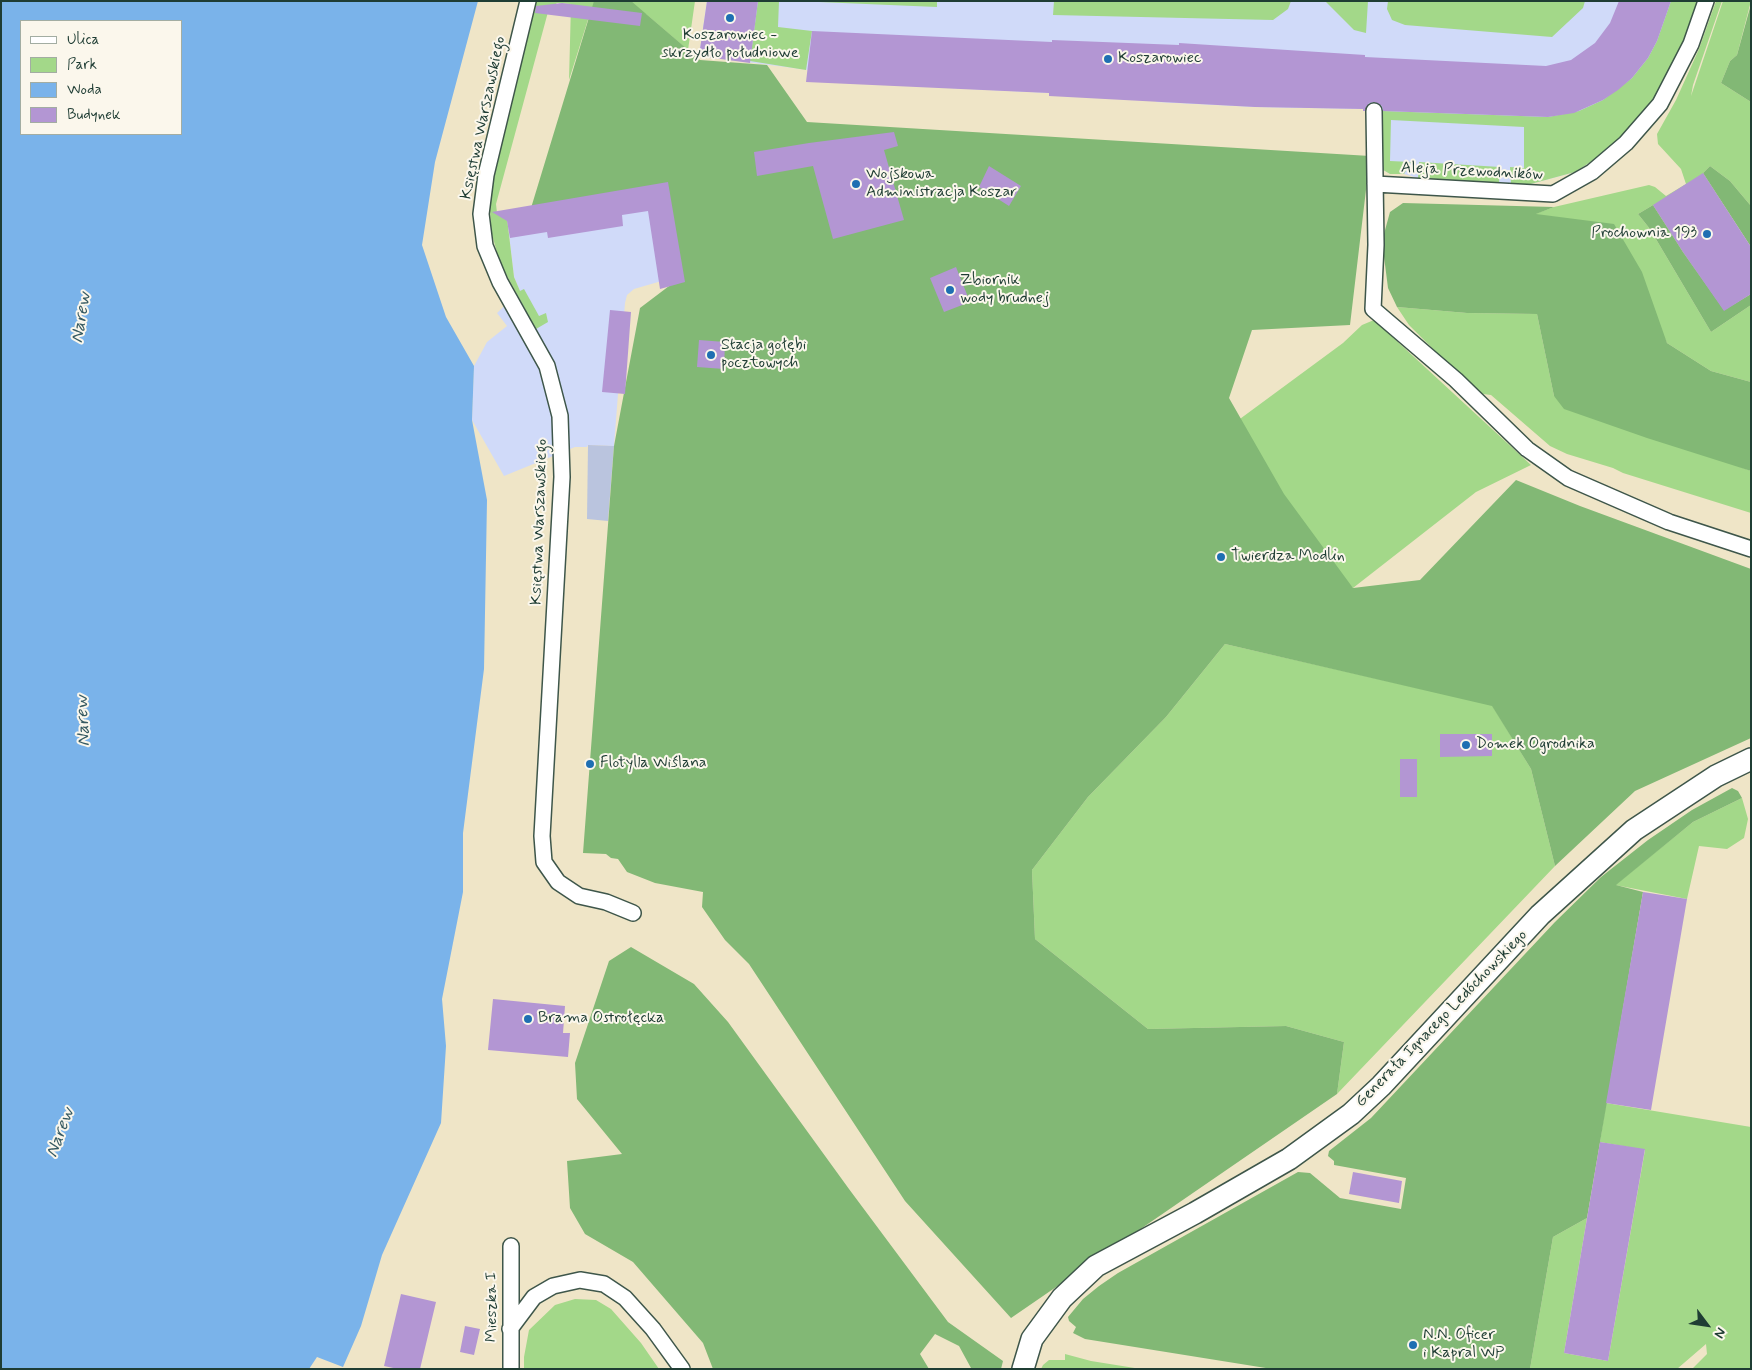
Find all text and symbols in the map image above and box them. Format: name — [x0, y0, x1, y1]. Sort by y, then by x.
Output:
marker: Koszarowiec - skrzydło południowe — [724, 12, 736, 24]
legend — [20, 20, 182, 135]
place label: Koszarowiec - skrzydło południowe — [661, 26, 799, 64]
text: Ulica — [67, 30, 99, 50]
street label: Księstwa Warszawskiego — [457, 35, 511, 201]
place label: Koszarowiec — [1118, 49, 1201, 69]
marker: Koszarowiec — [1102, 53, 1114, 65]
text: Park — [67, 55, 97, 75]
text: Woda — [67, 80, 102, 100]
text: Budynek — [67, 105, 121, 125]
street label: Aleja Przewodników — [1400, 159, 1544, 185]
place label: Wojskowa Administracja Koszar — [866, 165, 1017, 203]
marker: Wojskowa Administracja Koszar — [850, 178, 862, 190]
place label: Prochownia 193 — [1591, 224, 1697, 244]
marker: Prochownia 193 — [1701, 228, 1713, 240]
place label: Zbiornik wody brudnej — [960, 271, 1049, 309]
marker: Zbiornik wody brudnej — [944, 284, 956, 296]
water label: Narew — [67, 291, 97, 345]
place label: Stacja gołębi pocztowych — [721, 336, 806, 374]
marker: Stacja gołębi pocztowych — [705, 349, 717, 361]
street label: Księstwa Warszawskiego — [528, 439, 552, 605]
place label: Twierdza Modlin — [1231, 547, 1345, 567]
marker: Twierdza Modlin — [1215, 551, 1227, 563]
water label: Narew — [72, 695, 96, 747]
place label: Domek Ogrodnika — [1476, 735, 1595, 755]
marker: Domek Ogrodnika — [1460, 739, 1472, 751]
place label: Flotylla Wiślana — [600, 754, 707, 774]
marker: Flotylla Wiślana — [584, 758, 596, 770]
street label: Generała Ignacego Ledóchowskiego — [1352, 926, 1532, 1112]
place label: Brama Ostrołęcka — [538, 1009, 664, 1029]
marker: Brama Ostrołęcka — [522, 1013, 534, 1025]
water label: Narew — [42, 1105, 80, 1161]
street label: Mieszka I — [483, 1272, 503, 1342]
north arrow — [1682, 1300, 1732, 1350]
text: N — [1710, 1324, 1730, 1341]
place label: N.N. Oficer i Kapral WP — [1423, 1326, 1504, 1364]
marker: N.N. Oficer i Kapral WP — [1407, 1339, 1419, 1351]

